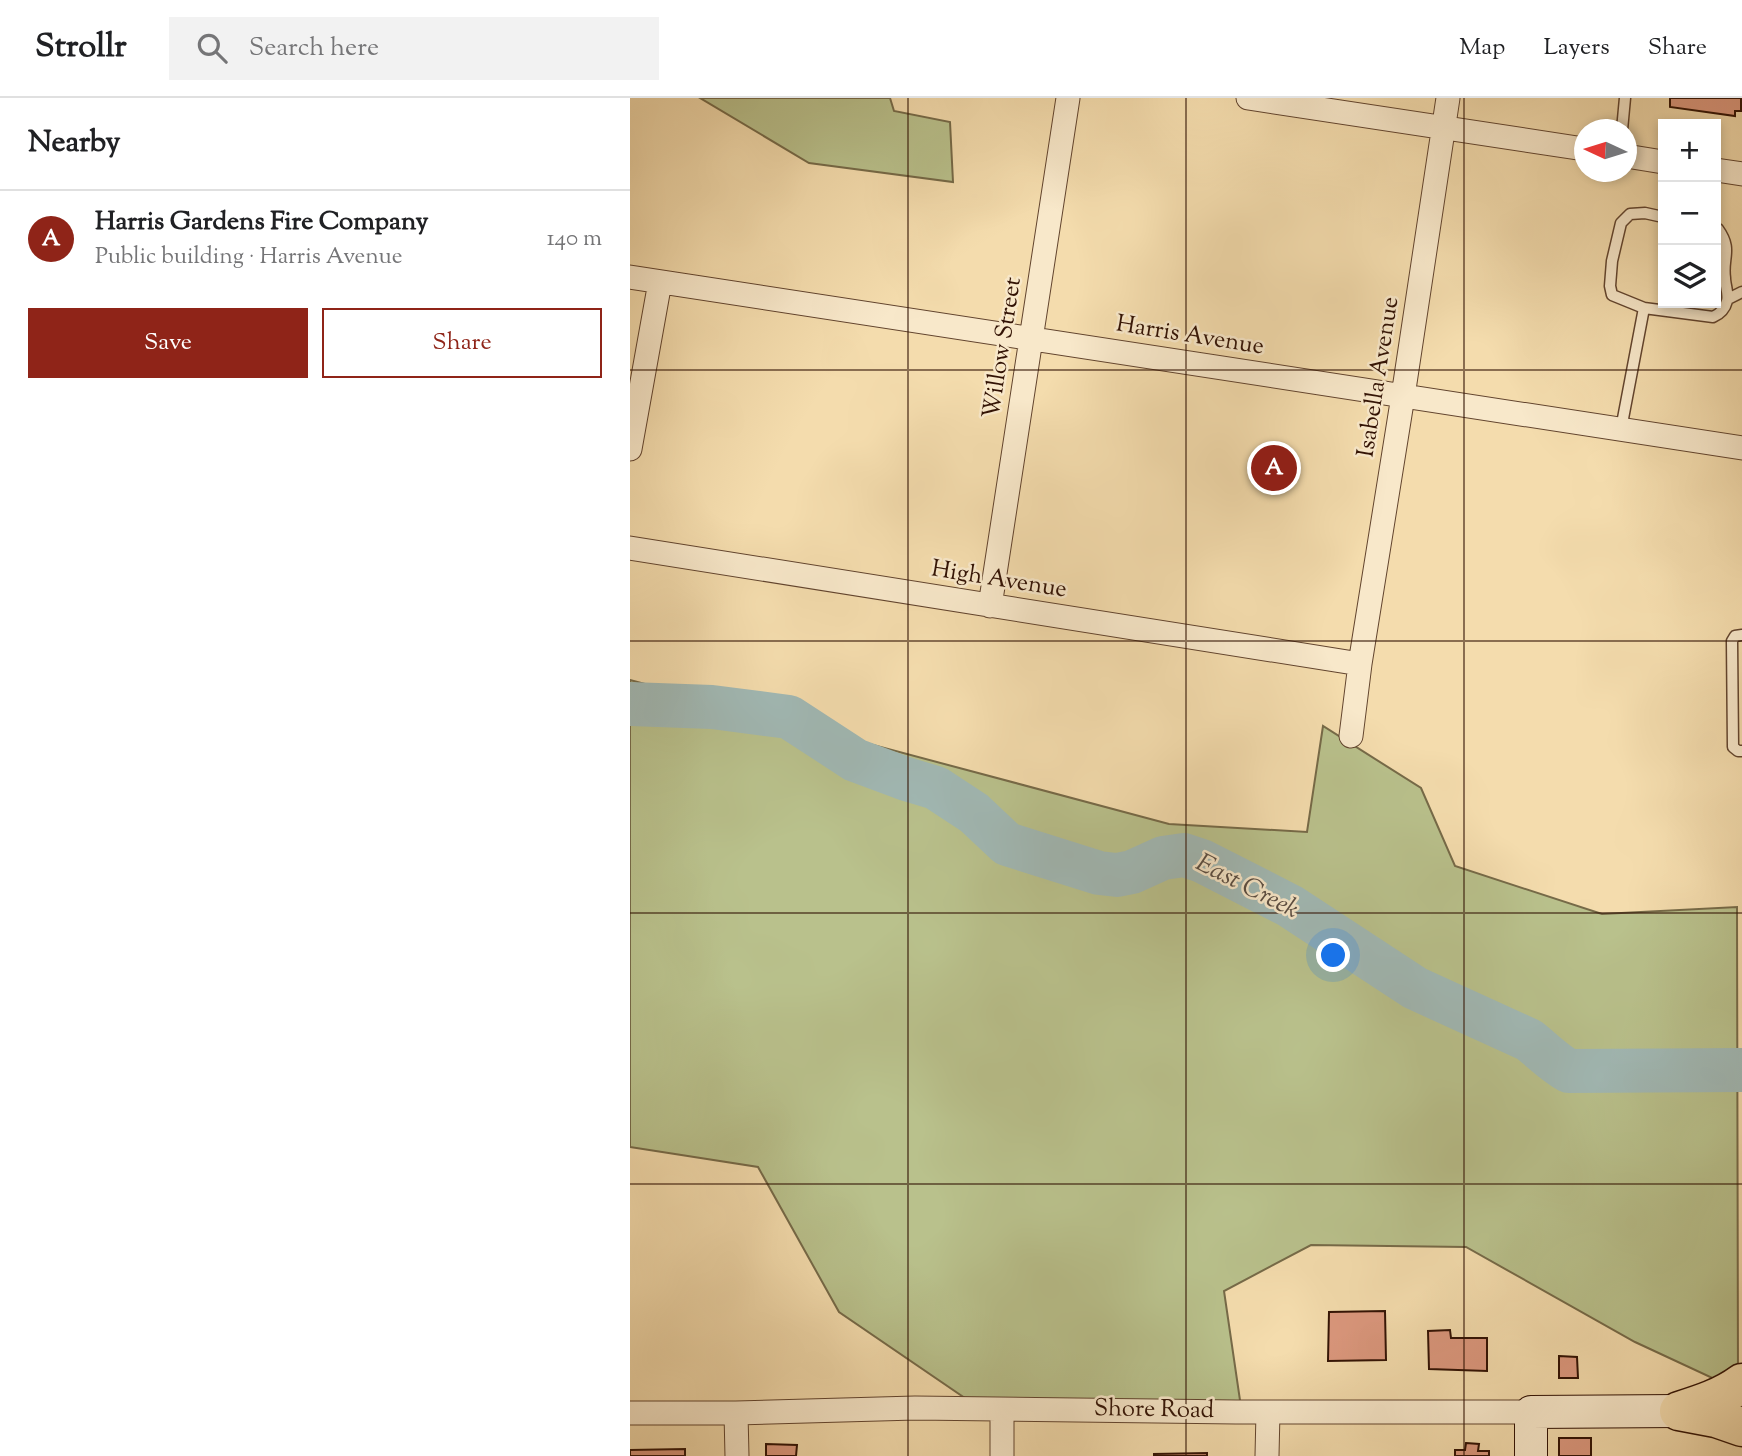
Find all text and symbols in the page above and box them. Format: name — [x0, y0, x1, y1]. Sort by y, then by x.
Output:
search box — [169, 17, 659, 80]
text: Strollr — [35, 24, 127, 72]
icon: search — [193, 29, 231, 67]
text: Search here — [249, 30, 379, 67]
text: Map — [1459, 31, 1505, 65]
text: Layers — [1543, 31, 1610, 65]
text: Share — [1648, 31, 1707, 65]
north arrow — [1574, 119, 1637, 182]
map controls — [1658, 119, 1721, 308]
button: + — [1658, 119, 1721, 182]
text: Nearby — [28, 122, 120, 165]
button: − — [1658, 182, 1721, 245]
text: Harris Gardens Fire Company — [95, 204, 428, 241]
text: A — [42, 223, 60, 256]
text: 140 m — [547, 223, 602, 256]
text: Public building · Harris Avenue — [95, 241, 403, 274]
button: layers — [1658, 245, 1721, 308]
street label: Willow Street — [975, 275, 1031, 421]
street label: Isabella Avenue — [1350, 294, 1408, 460]
button: Save — [28, 308, 308, 378]
button: Share — [322, 308, 602, 378]
street label: Harris Avenue — [1114, 308, 1266, 364]
pin: A — [1251, 442, 1297, 494]
street label: High Avenue — [929, 553, 1069, 607]
water label: East Creek — [1189, 845, 1305, 929]
your location — [1316, 938, 1350, 972]
street label: Shore Road — [1093, 1392, 1215, 1428]

